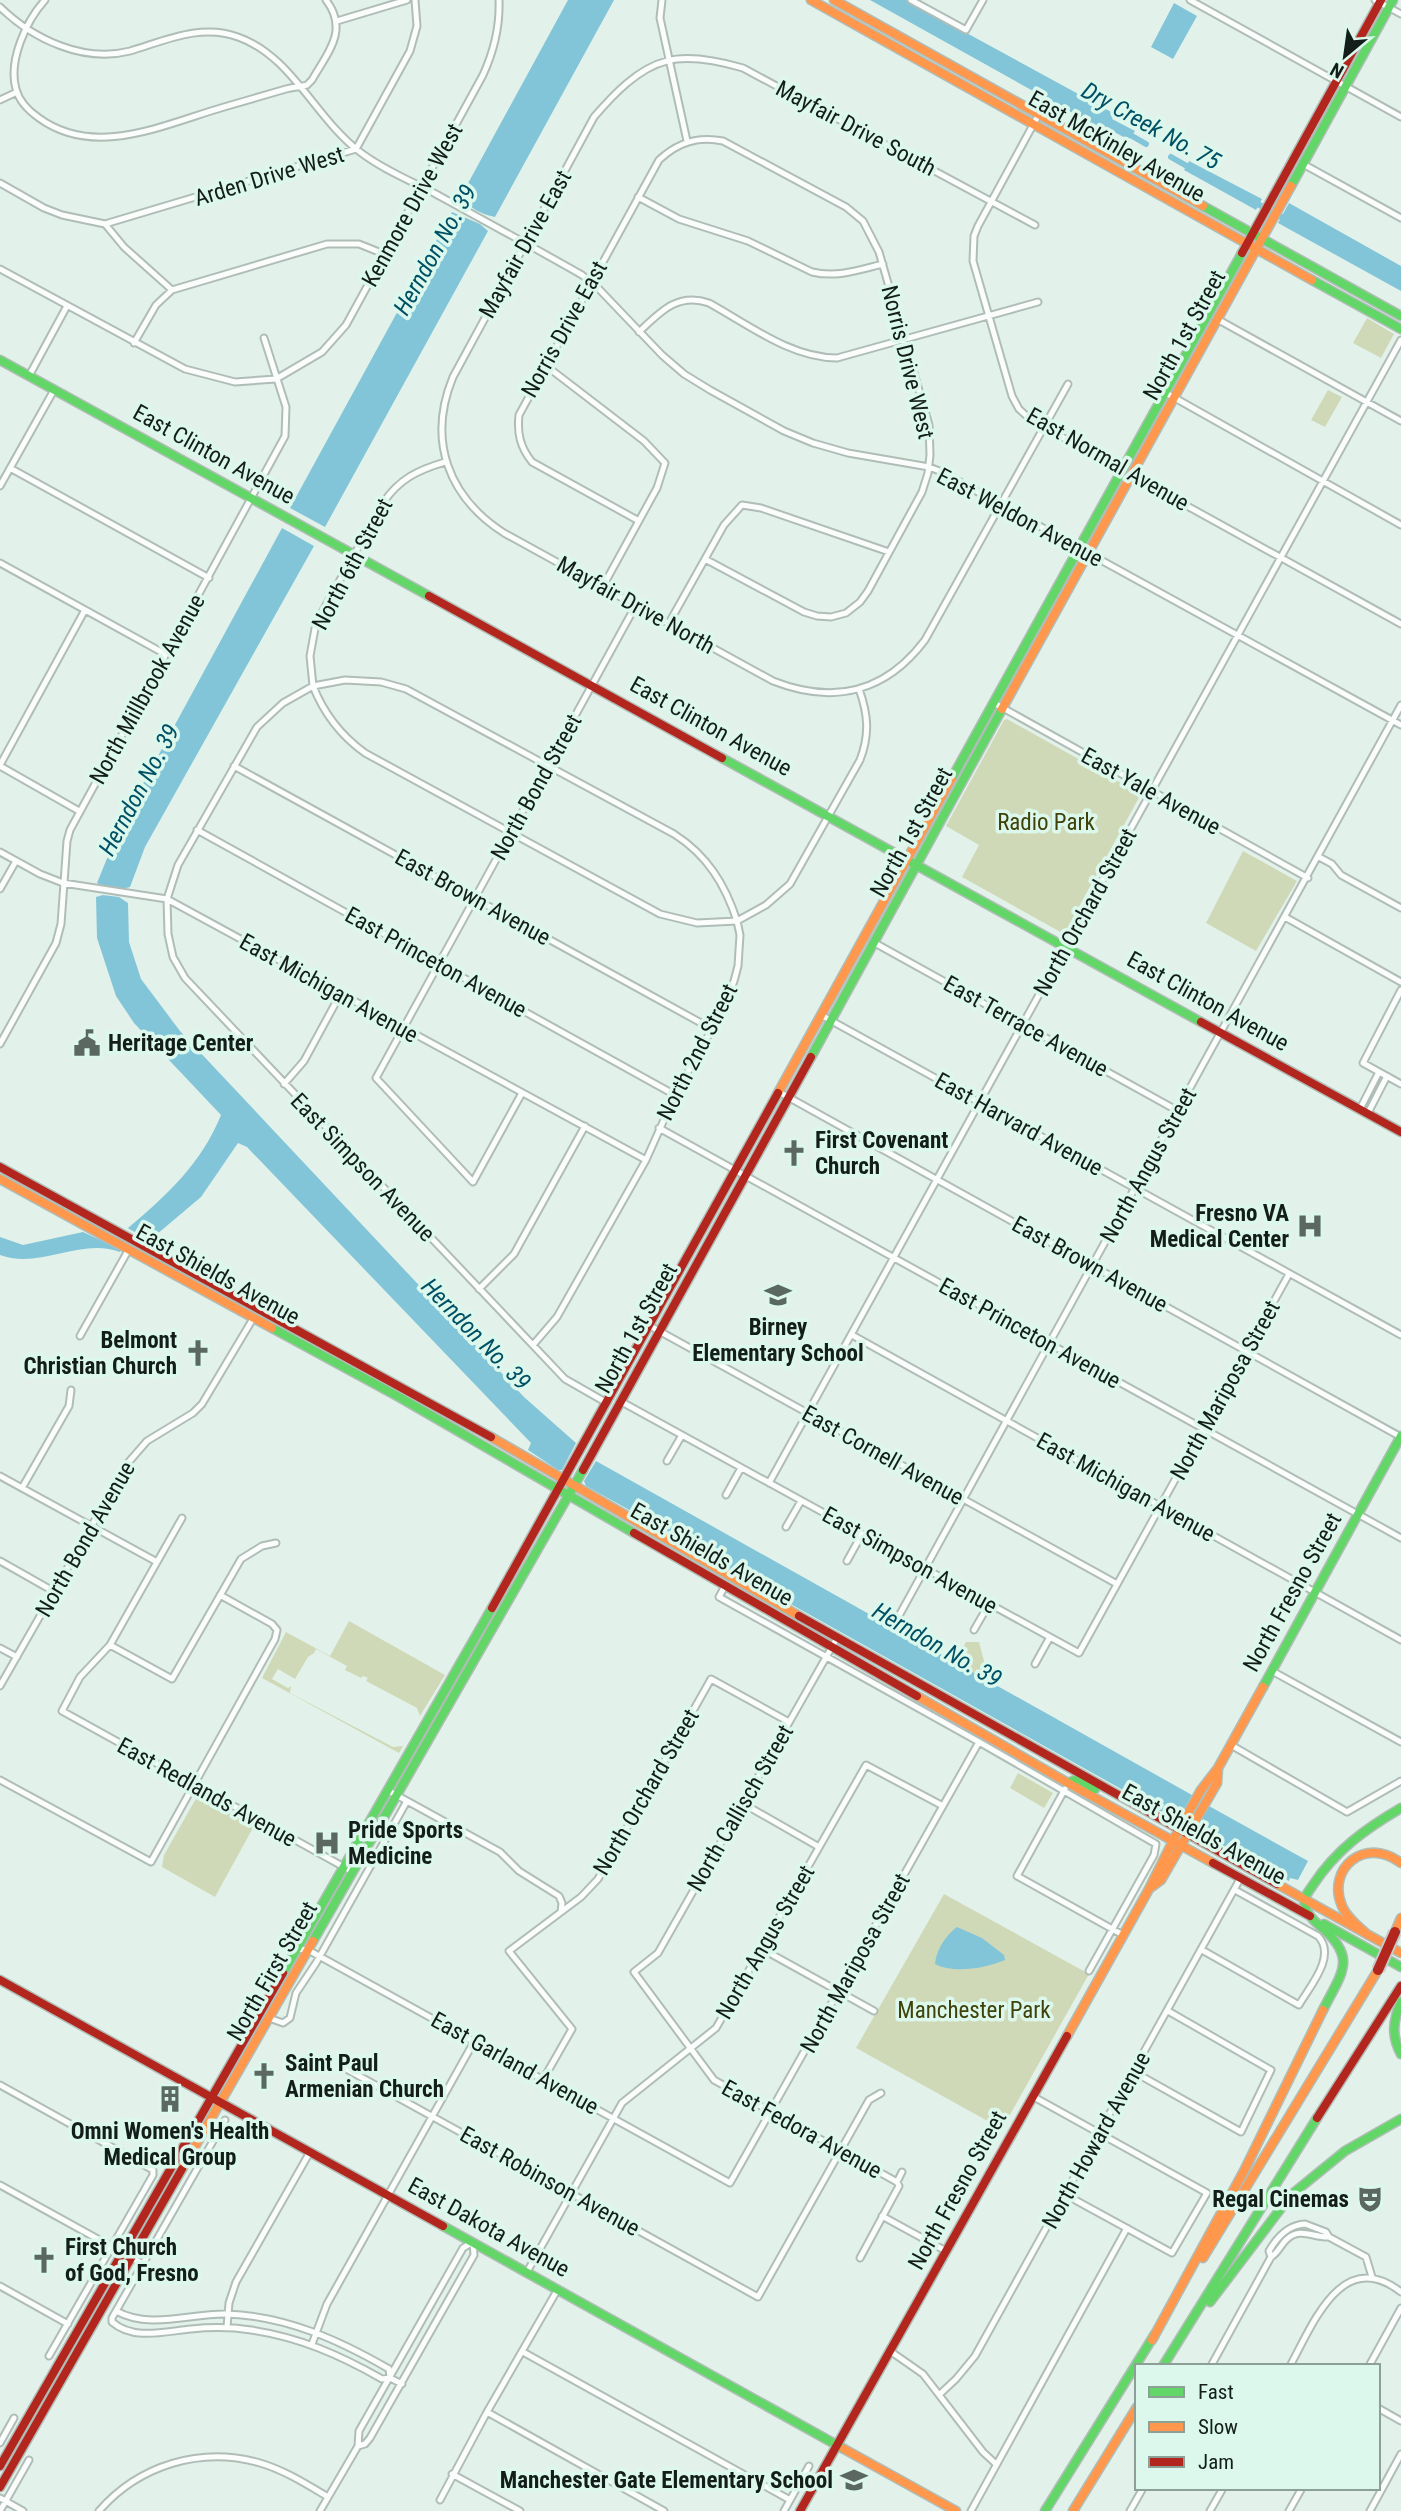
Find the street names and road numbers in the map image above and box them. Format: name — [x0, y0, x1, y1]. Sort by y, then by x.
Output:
street label: Mayfair Drive South — [771, 75, 940, 182]
street label: East McKinley Avenue — [1024, 85, 1210, 208]
street label: Kenmore Drive West — [356, 119, 468, 292]
street label: Arden Drive West — [191, 141, 347, 212]
street label: Mayfair Drive East — [474, 166, 577, 323]
street label: Norris Drive East — [516, 256, 613, 402]
street label: North 1st Street — [1138, 266, 1231, 405]
street label: Norris Drive West — [875, 283, 940, 442]
street label: East Clinton Avenue — [128, 399, 299, 510]
street label: East Normal Avenue — [1022, 402, 1194, 517]
street label: East Weldon Avenue — [932, 462, 1107, 573]
street label: North 6th Street — [306, 494, 398, 635]
street label: Mayfair Drive North — [552, 551, 719, 660]
street label: North Millbrook Avenue — [84, 590, 211, 789]
street label: East Clinton Avenue — [625, 671, 796, 782]
street label: North Bond Street — [485, 710, 588, 865]
street label: East Yale Avenue — [1076, 742, 1225, 841]
street label: North 1st Street — [865, 763, 958, 902]
street label: North Orchard Street — [1028, 824, 1143, 1001]
street label: East Brown Avenue — [390, 844, 555, 951]
street label: East Princeton Avenue — [340, 901, 531, 1024]
street label: East Michigan Avenue — [235, 928, 423, 1049]
street label: East Clinton Avenue — [1122, 946, 1293, 1057]
street label: East Terrace Avenue — [939, 970, 1113, 1083]
street label: North 2nd Street — [651, 979, 743, 1125]
street label: East Harvard Avenue — [930, 1067, 1107, 1182]
street label: North Angus Street — [1095, 1083, 1202, 1247]
street label: East Simpson Avenue — [285, 1088, 440, 1247]
street label: East Brown Avenue — [1007, 1211, 1172, 1318]
street label: East Shields Avenue — [131, 1218, 304, 1331]
street label: North 1st Street — [590, 1259, 683, 1398]
street label: East Princeton Avenue — [934, 1272, 1125, 1395]
street label: North Mariposa Street — [1165, 1296, 1286, 1485]
street label: East Cornell Avenue — [797, 1400, 968, 1511]
street label: East Michigan Avenue — [1032, 1427, 1220, 1548]
street label: North Bond Avenue — [30, 1457, 141, 1622]
street label: East Shields Avenue — [626, 1497, 798, 1612]
street label: East Simpson Avenue — [818, 1501, 1002, 1620]
street label: North Fresno Street — [1238, 1508, 1347, 1676]
street label: North Orchard Street — [588, 1704, 705, 1880]
street label: North Callisch Street — [682, 1720, 799, 1896]
street label: East Redlands Avenue — [113, 1732, 301, 1853]
street label: East Shields Avenue — [1117, 1778, 1290, 1891]
street label: North Angus Street — [710, 1861, 820, 2024]
street label: North Mariposa Street — [795, 1869, 916, 2058]
street label: North First Street — [222, 1897, 323, 2046]
street label: East Garland Avenue — [426, 2006, 603, 2121]
street label: North Howard Avenue — [1037, 2047, 1156, 2233]
street label: East Fedora Avenue — [717, 2074, 886, 2185]
street label: North Fresno Street — [903, 2106, 1012, 2274]
street label: East Robinson Avenue — [455, 2121, 644, 2242]
street label: East Dakota Avenue — [403, 2172, 574, 2283]

